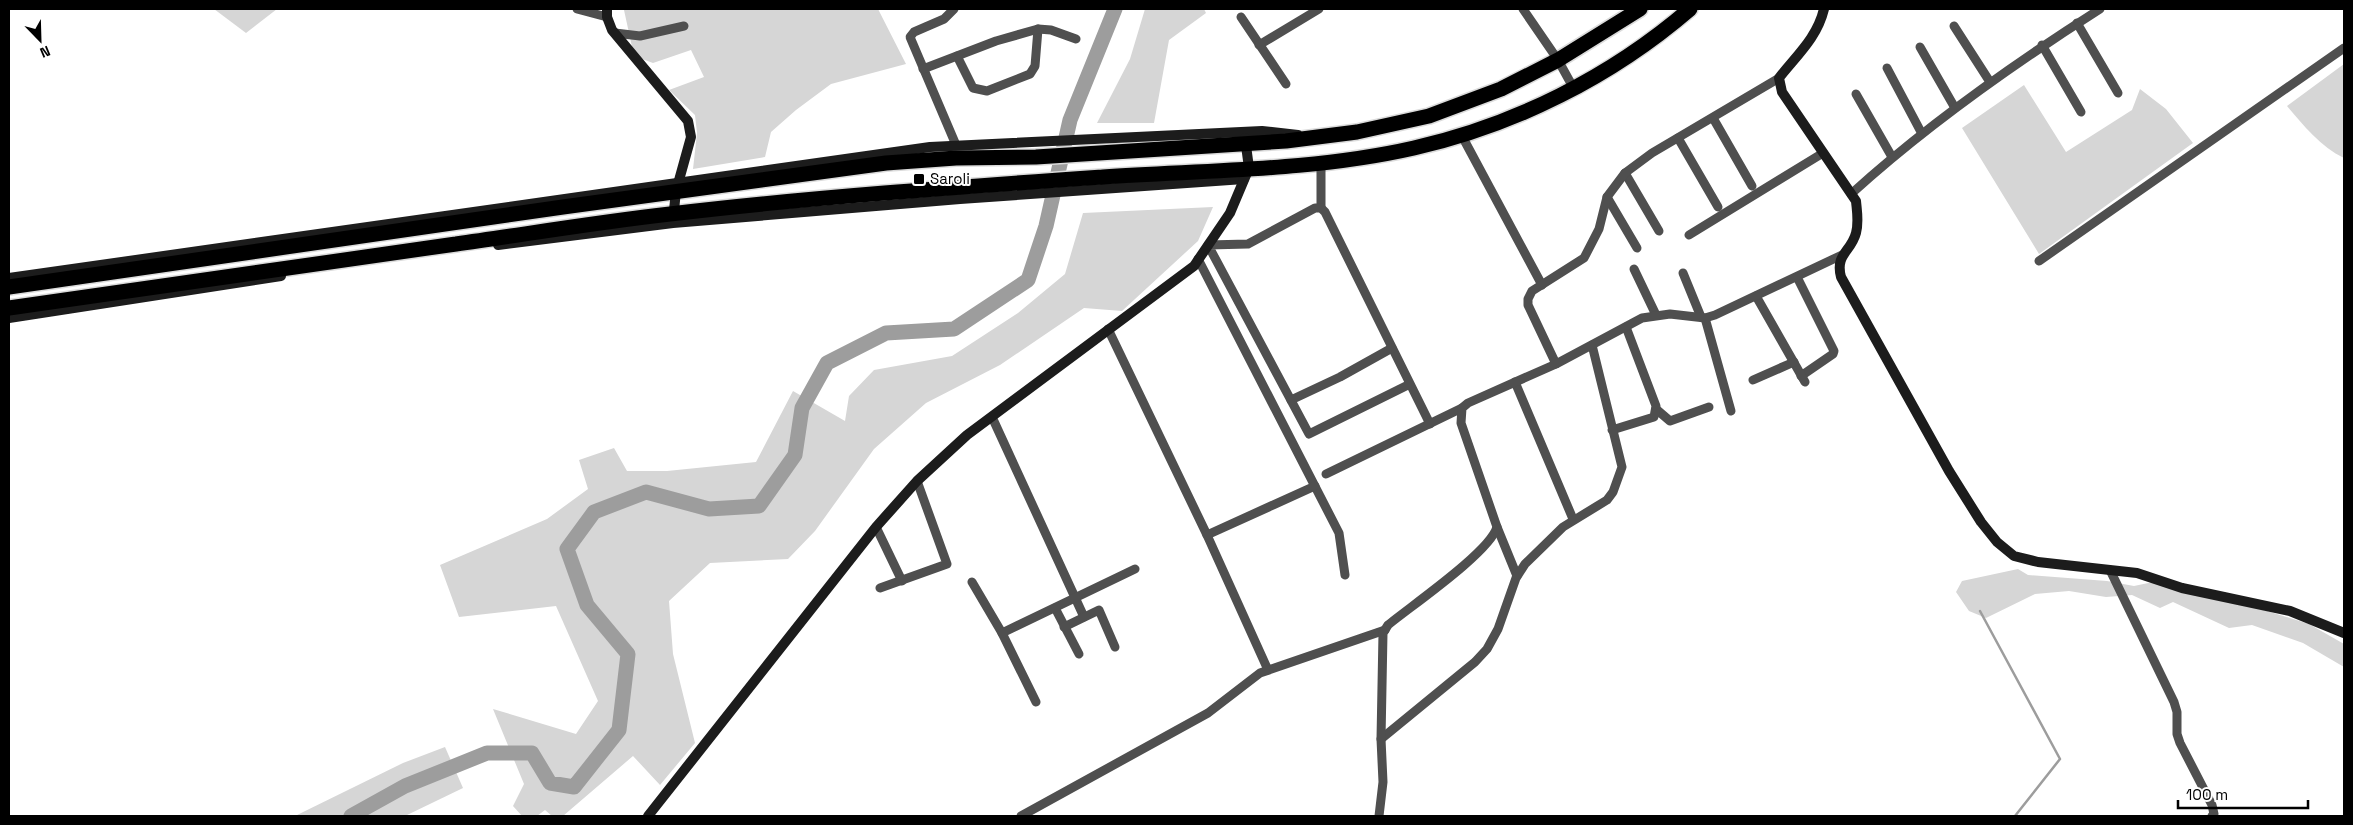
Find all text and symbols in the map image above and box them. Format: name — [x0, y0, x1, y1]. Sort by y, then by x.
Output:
north arrow — [15, 15, 65, 65]
text: N — [37, 42, 53, 62]
place label: Saroli — [930, 169, 970, 188]
marker: Saroli — [912, 172, 926, 186]
scale bar — [2178, 778, 2308, 810]
text: 100 m — [2186, 785, 2228, 804]

